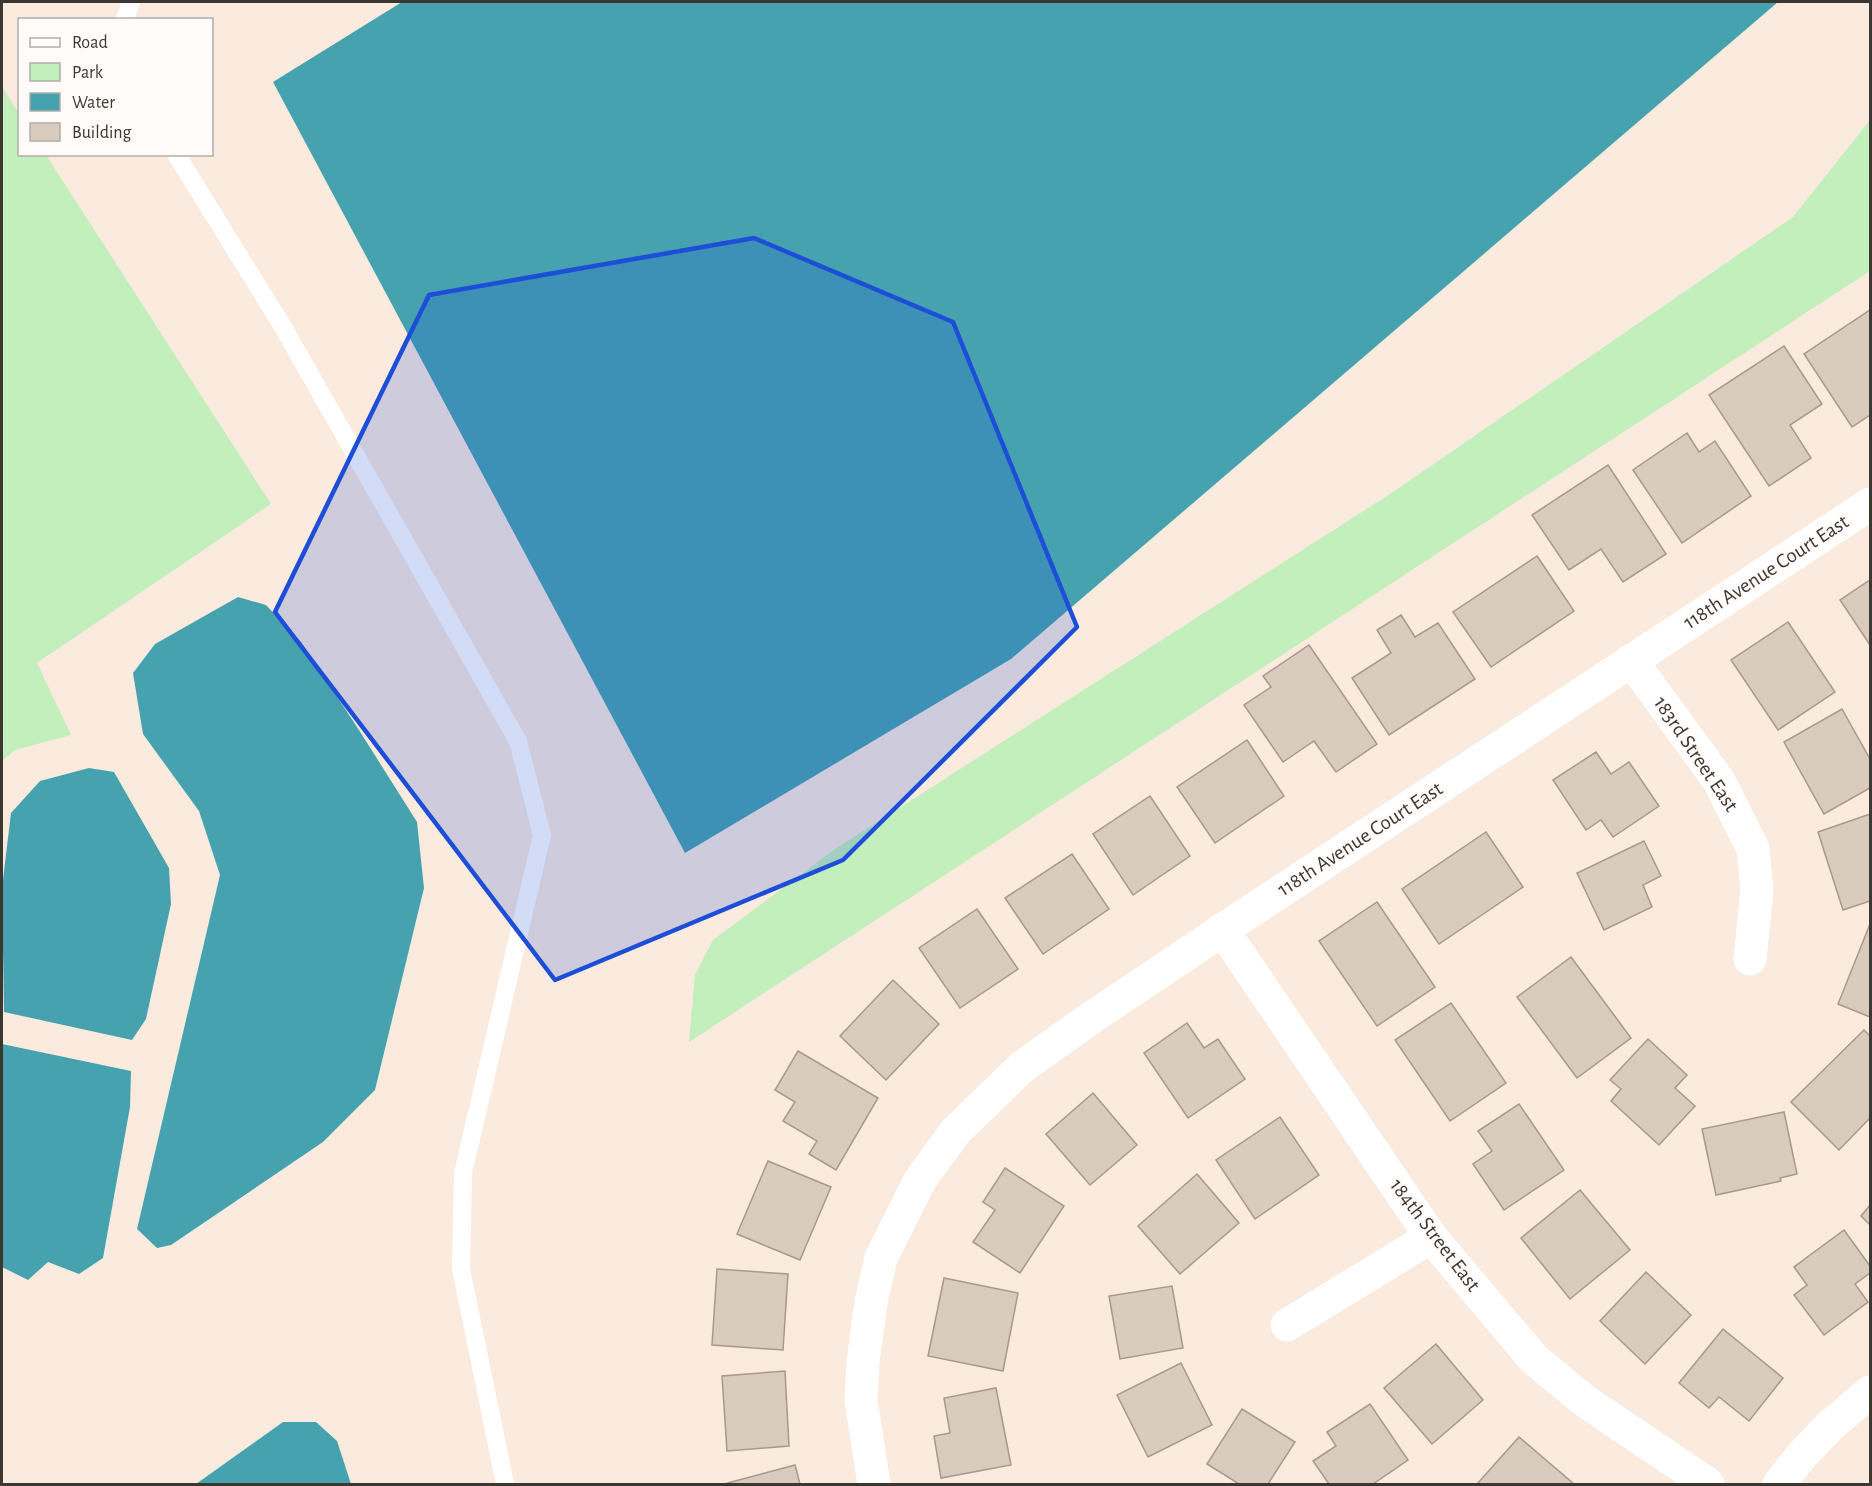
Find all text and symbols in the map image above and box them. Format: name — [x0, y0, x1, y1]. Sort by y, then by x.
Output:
legend — [18, 18, 213, 156]
text: Road — [72, 34, 108, 52]
text: Park — [72, 64, 104, 82]
text: Water — [72, 94, 115, 112]
text: Building — [72, 124, 132, 142]
street label: 118th Avenue Court East — [1680, 511, 1853, 633]
street label: 183rd Street East — [1650, 693, 1742, 816]
street label: 118th Avenue Court East — [1274, 778, 1447, 900]
street label: 184th Street East — [1386, 1175, 1484, 1296]

